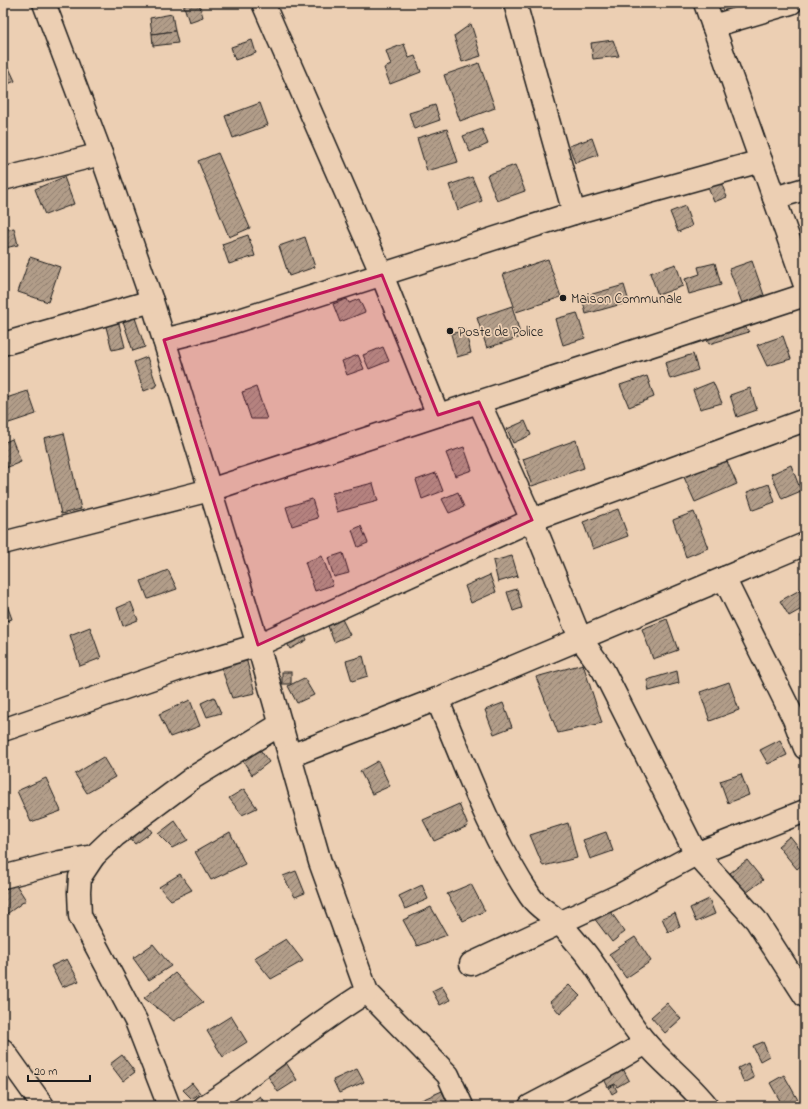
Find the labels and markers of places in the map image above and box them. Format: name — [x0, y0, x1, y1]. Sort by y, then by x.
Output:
place label: Maison Communale — [571, 289, 683, 310]
marker: Maison Communale — [558, 293, 568, 303]
place label: Poste de Police — [458, 322, 544, 343]
marker: Poste de Police — [445, 326, 455, 336]

